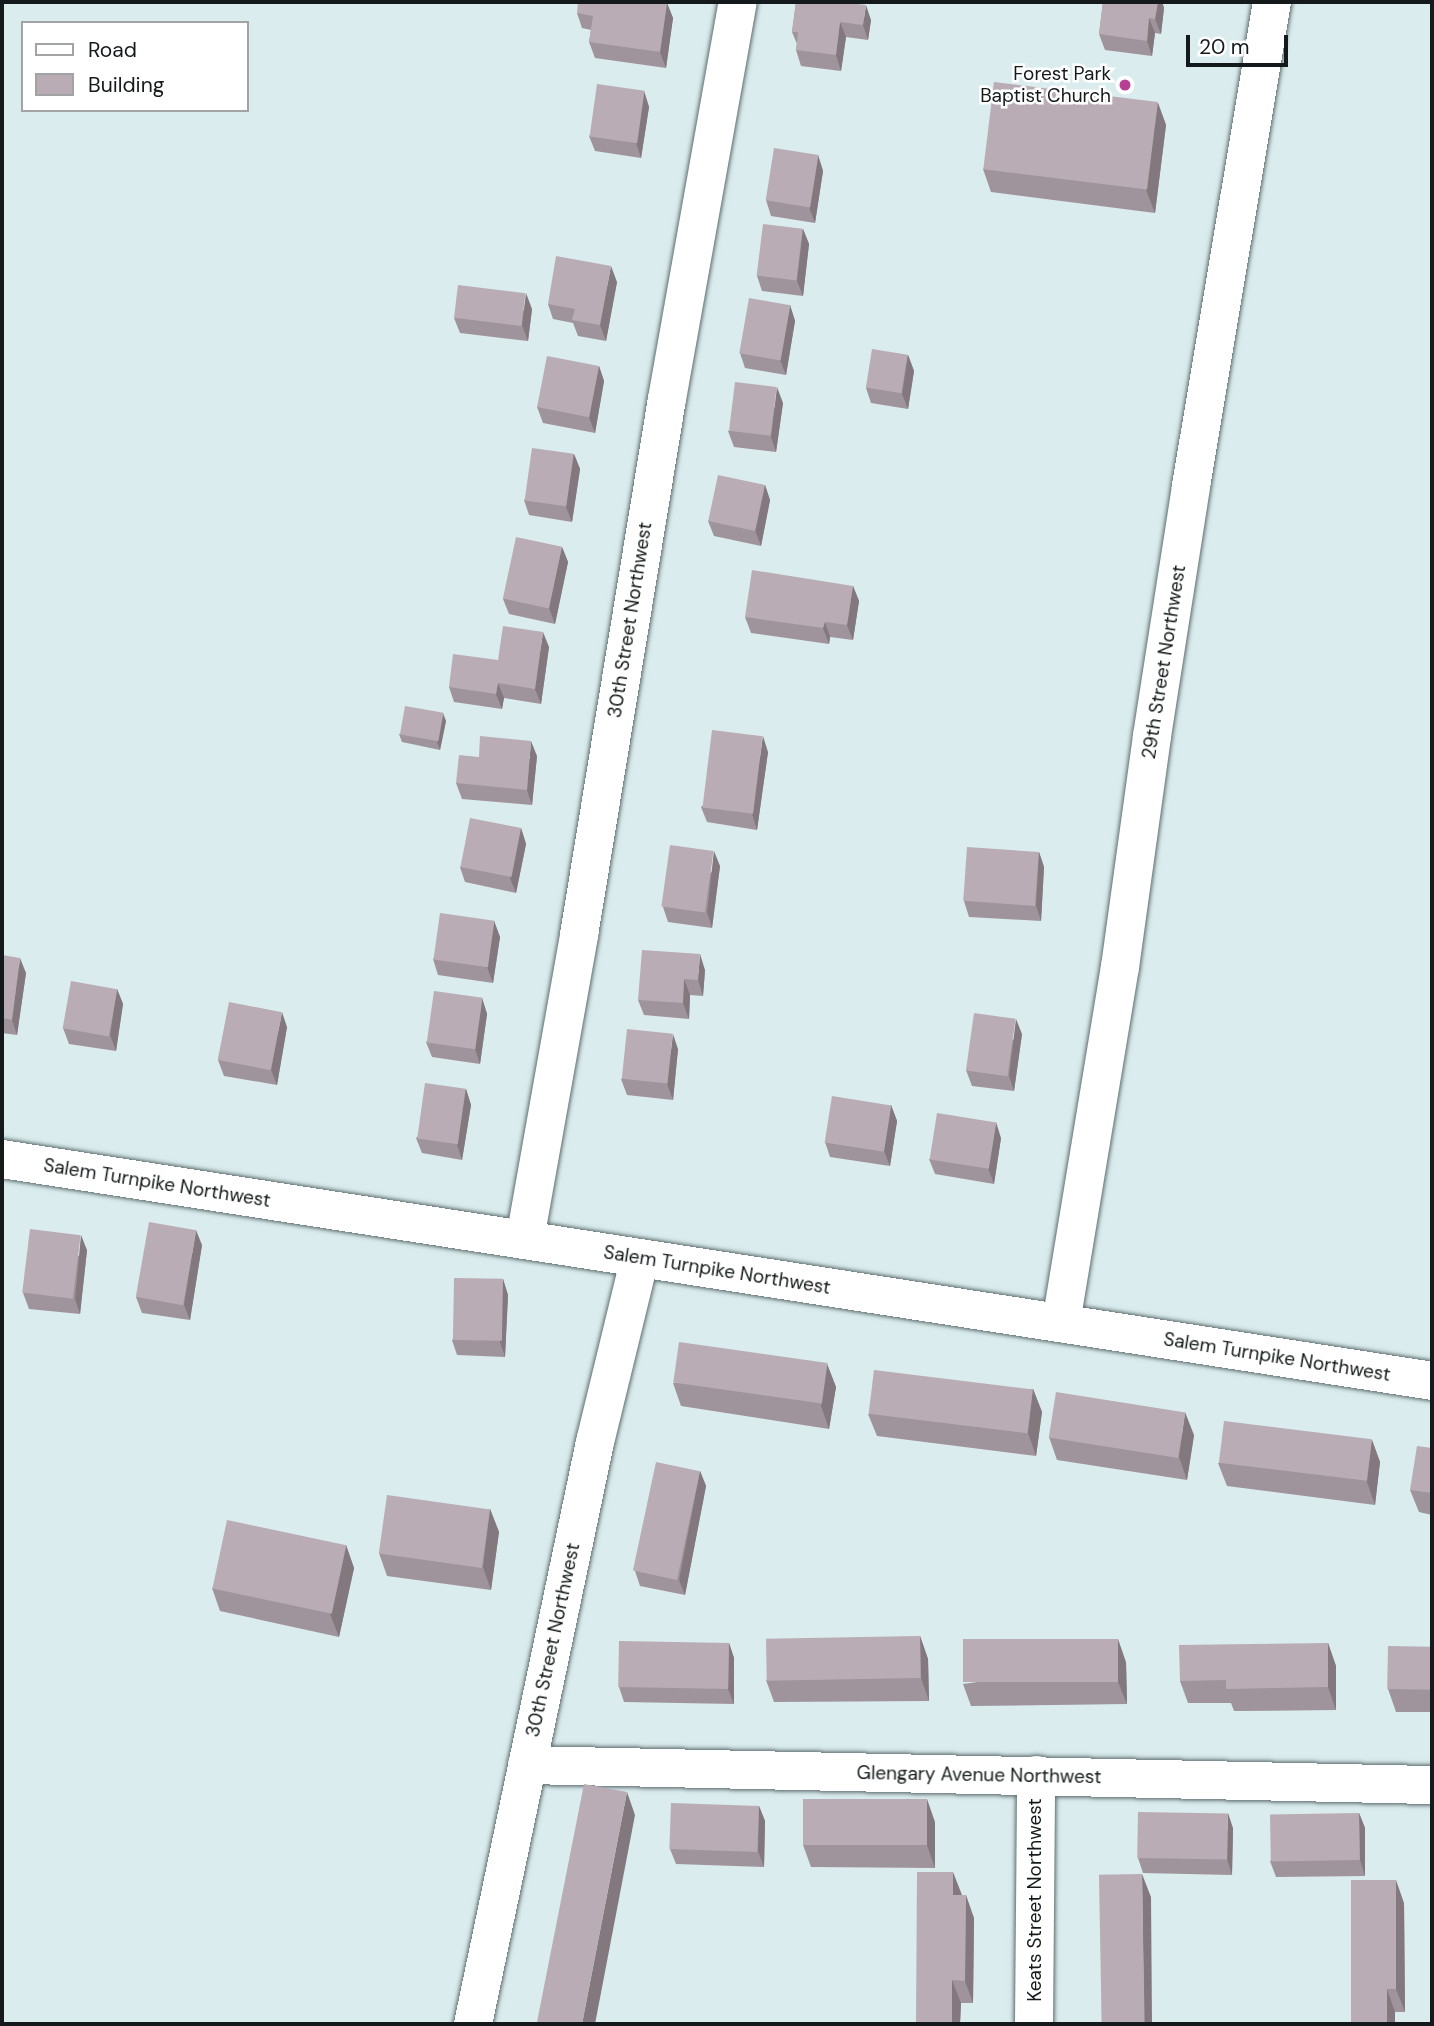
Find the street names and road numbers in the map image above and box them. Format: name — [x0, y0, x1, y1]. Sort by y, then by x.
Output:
street label: 30th Street Northwest — [603, 521, 657, 719]
street label: 29th Street Northwest — [1137, 563, 1191, 761]
street label: Salem Turnpike Northwest — [42, 1154, 272, 1212]
street label: Salem Turnpike Northwest — [602, 1241, 832, 1299]
street label: Salem Turnpike Northwest — [1162, 1328, 1392, 1386]
street label: 30th Street Northwest — [521, 1541, 585, 1739]
street label: Glengary Avenue Northwest — [856, 1761, 1102, 1789]
street label: Keats Street Northwest — [1024, 1798, 1046, 2002]

